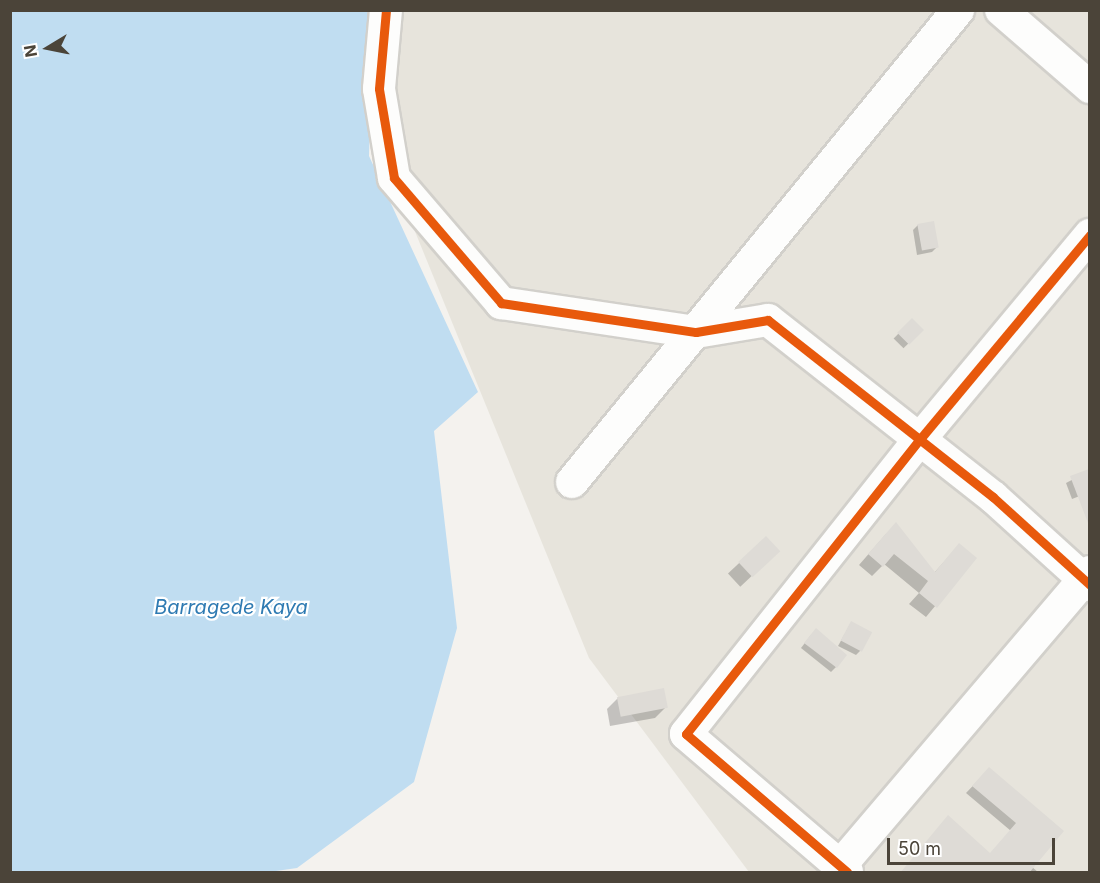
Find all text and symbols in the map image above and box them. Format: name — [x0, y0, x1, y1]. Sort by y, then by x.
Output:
north arrow — [18, 18, 78, 78]
text: N — [19, 43, 41, 59]
water label: Barragede Kaya — [154, 595, 308, 619]
scale bar — [890, 826, 1058, 864]
text: 50 m — [898, 838, 941, 859]

